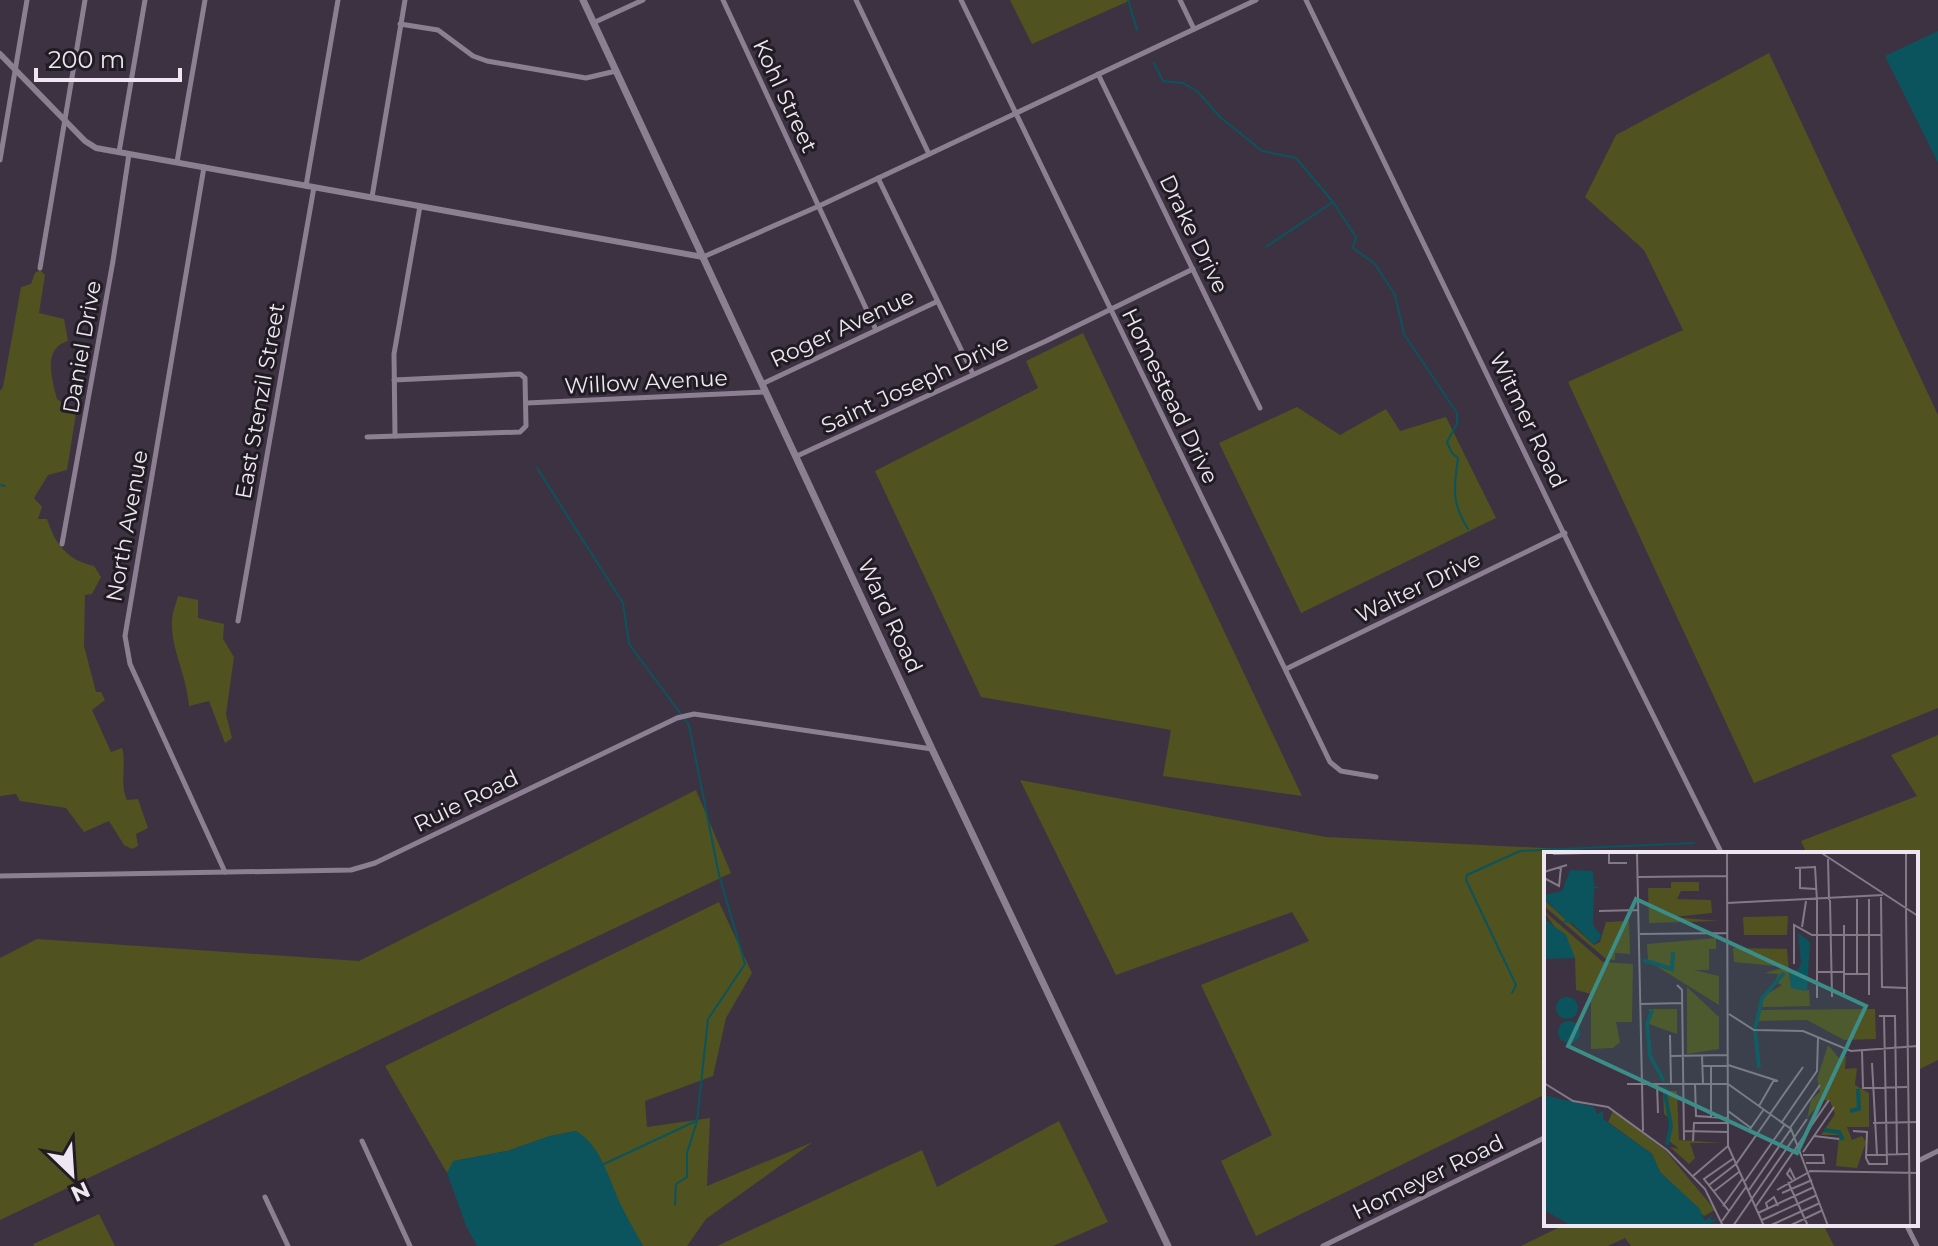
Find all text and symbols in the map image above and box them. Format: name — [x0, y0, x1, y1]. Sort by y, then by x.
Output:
scale bar — [36, 32, 180, 82]
street label: Kohl Street — [747, 35, 823, 157]
text: 200 m — [48, 45, 125, 74]
street label: Drake Drive — [1154, 170, 1234, 298]
street label: Daniel Drive — [57, 278, 107, 416]
street label: Roger Avenue — [766, 283, 918, 373]
street label: East Stenzil Street — [229, 301, 291, 501]
street label: Homestead Drive — [1116, 304, 1224, 488]
street label: Saint Joseph Drive — [817, 329, 1013, 439]
street label: Witmer Road — [1484, 348, 1572, 492]
street label: Willow Avenue — [564, 364, 728, 400]
street label: North Avenue — [100, 448, 154, 604]
street label: Walter Drive — [1351, 545, 1485, 629]
street label: Ward Road — [852, 555, 928, 677]
street label: Ruie Road — [409, 764, 523, 838]
inset map — [1544, 852, 1918, 1226]
street label: Homeyer Road — [1348, 1129, 1508, 1225]
north arrow — [32, 1134, 112, 1214]
text: N — [66, 1176, 94, 1208]

